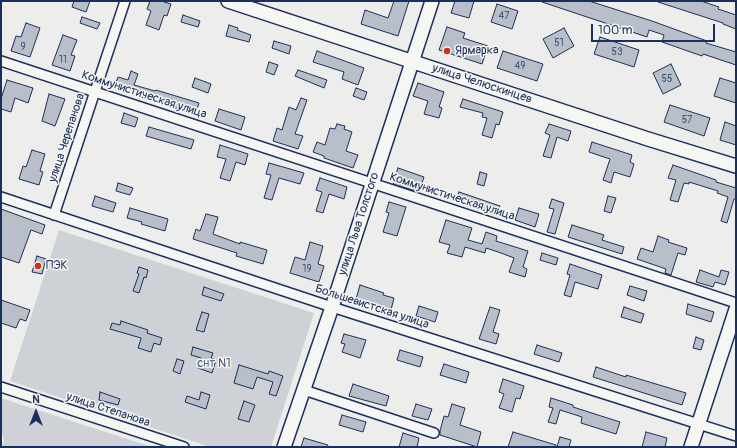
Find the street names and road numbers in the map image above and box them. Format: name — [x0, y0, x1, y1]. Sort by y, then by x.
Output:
street label: улица Челюскинцев — [430, 61, 534, 107]
street label: Коммунистическая улица — [80, 68, 208, 122]
street label: улица Черепанова — [46, 92, 88, 184]
street label: Коммунистическая улица — [388, 170, 516, 224]
street label: улица Льва Толстого — [336, 171, 382, 277]
street label: Большевистская улица — [313, 282, 431, 332]
street label: улица Степанова — [64, 390, 152, 430]

